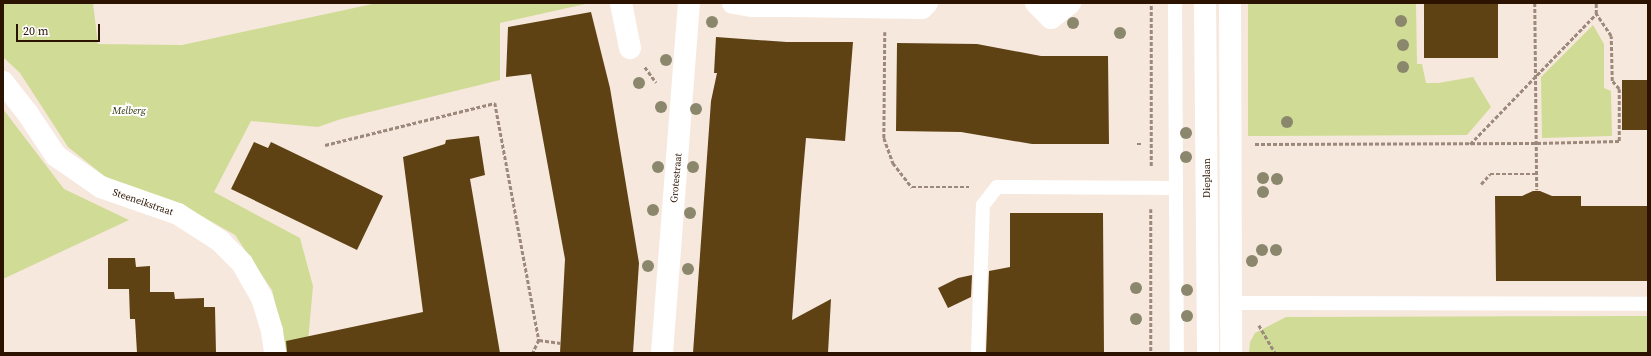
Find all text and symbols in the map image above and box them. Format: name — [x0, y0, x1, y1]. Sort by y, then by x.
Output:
scale bar — [18, 16, 102, 42]
text: 20 m — [23, 23, 49, 39]
park label: Melberg — [112, 105, 146, 117]
street label: Grotestraat — [668, 153, 684, 203]
street label: Dieplaan — [1201, 158, 1213, 198]
street label: Steeneikstraat — [111, 186, 175, 218]

